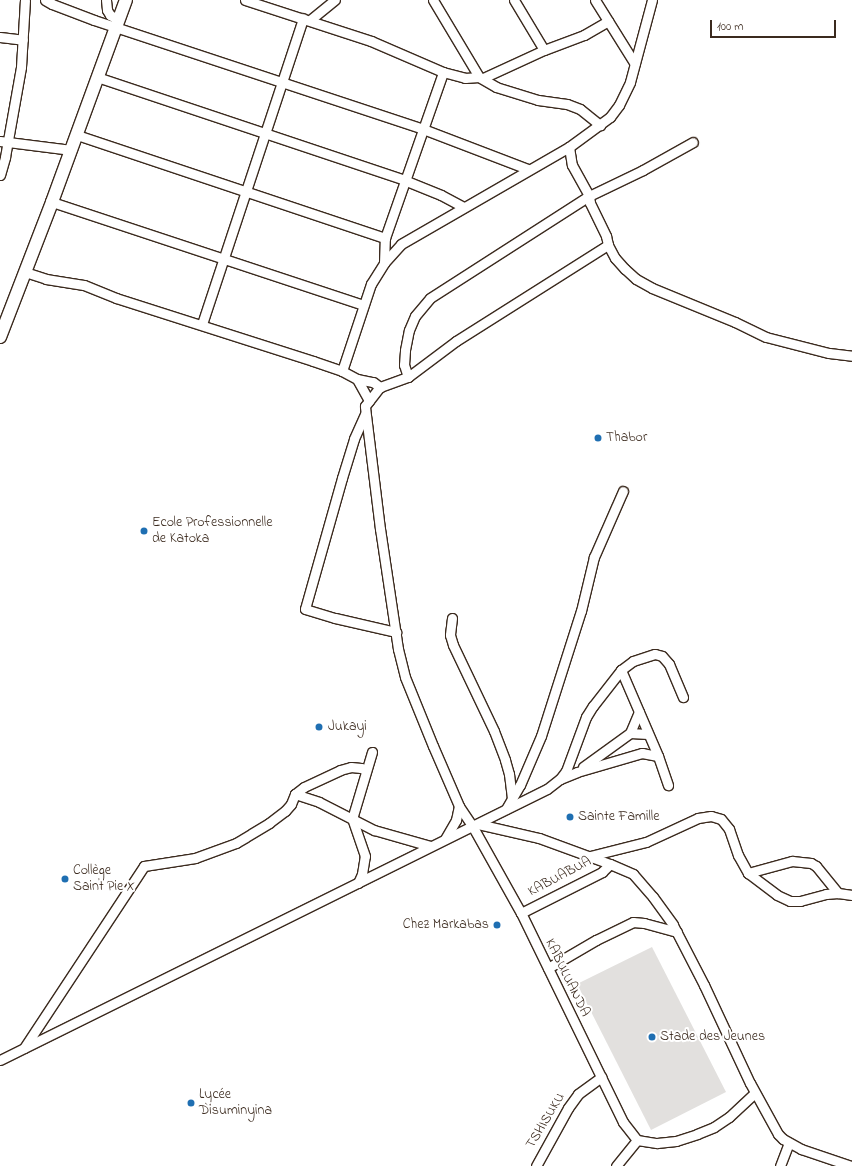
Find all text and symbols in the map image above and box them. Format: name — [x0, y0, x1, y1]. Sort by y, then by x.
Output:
scale bar — [712, 12, 838, 38]
text: 100 m — [717, 18, 744, 36]
place label: Thabor — [606, 430, 647, 446]
marker: Thabor — [593, 433, 603, 443]
place label: Ecole Professionnelle de Katoka — [152, 515, 272, 548]
marker: Ecole Professionnelle de Katoka — [139, 526, 149, 536]
place label: Jukayi — [328, 719, 367, 735]
marker: Jukayi — [313, 721, 325, 733]
place label: Sainte Famille — [578, 809, 659, 825]
marker: Sainte Famille — [565, 812, 575, 822]
street label: KABUABUA — [526, 853, 594, 901]
place label: Collège Saint Pie X — [73, 863, 135, 896]
marker: Collège Saint Pie X — [60, 874, 70, 884]
place label: Chez Markabas — [403, 917, 489, 933]
marker: Chez Markabas — [492, 920, 502, 930]
street label: KABULUANDA — [541, 936, 593, 1020]
place label: Stade des Jeunes — [660, 1029, 765, 1045]
marker: Stade des Jeunes — [647, 1032, 657, 1042]
place label: Lycée Disuminyina — [199, 1087, 272, 1120]
street label: TSHISUKU — [523, 1090, 569, 1152]
marker: Lycée Disuminyina — [186, 1098, 196, 1108]

